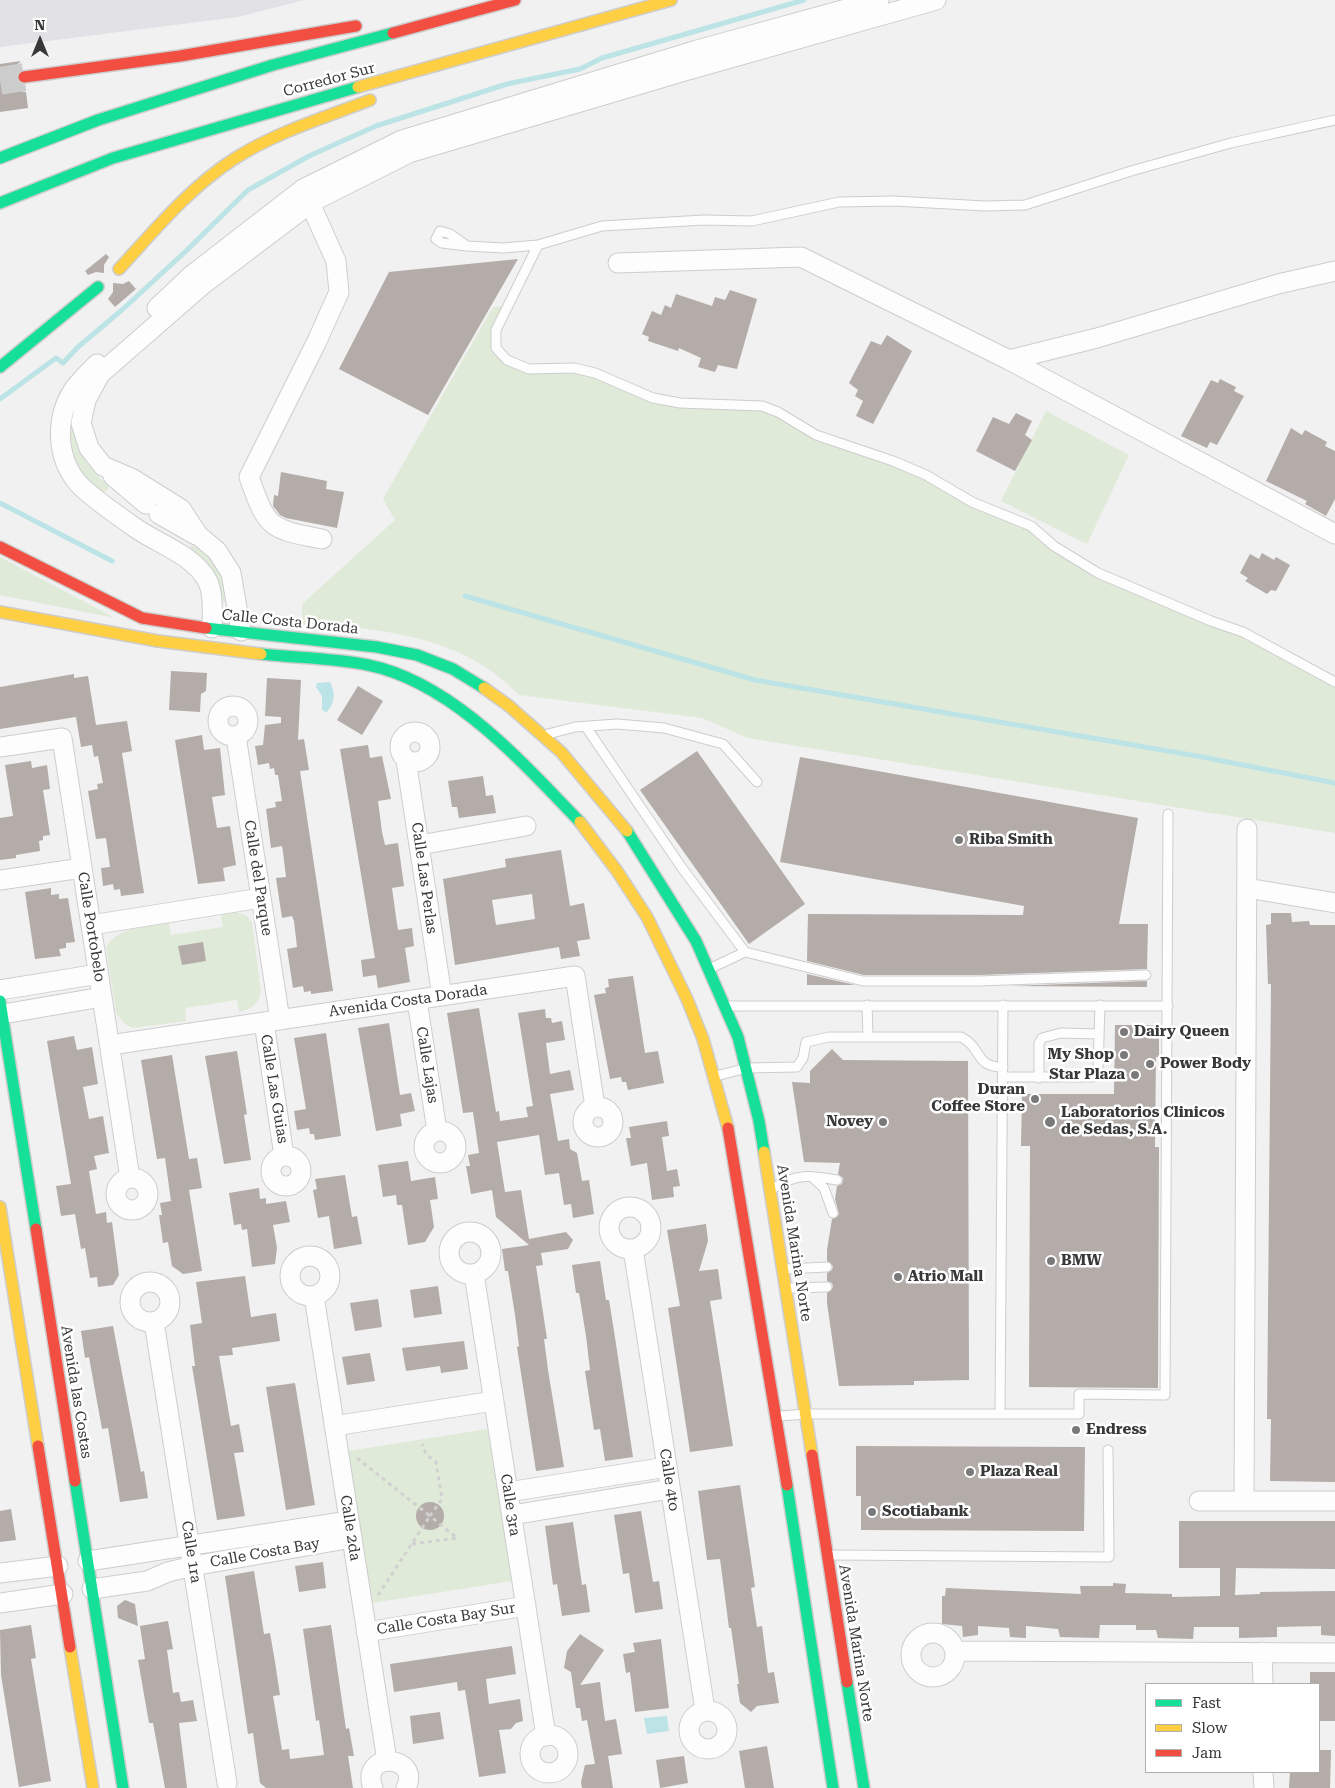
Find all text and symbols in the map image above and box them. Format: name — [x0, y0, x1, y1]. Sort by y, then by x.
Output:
north arrow — [15, 15, 65, 65]
text: N — [35, 17, 45, 33]
street label: Corredor Sur — [281, 59, 377, 101]
street label: Calle Costa Dorada — [221, 606, 359, 638]
street label: Calle del Parque — [240, 819, 276, 937]
street label: Calle Las Perlas — [407, 821, 441, 935]
place label: Riba Smith — [969, 831, 1053, 849]
marker: Riba Smith — [953, 834, 965, 846]
street label: Calle Portobelo — [73, 871, 109, 983]
street label: Avenida Costa Dorada — [328, 981, 488, 1021]
place label: Dairy Queen — [1134, 1023, 1229, 1041]
street label: Calle Lajas — [412, 1025, 442, 1105]
marker: Dairy Queen — [1118, 1026, 1130, 1038]
street label: Calle Las Guias — [256, 1033, 292, 1145]
place label: My Shop — [1048, 1046, 1114, 1064]
marker: My Shop — [1118, 1049, 1130, 1061]
place label: Power Body — [1160, 1055, 1251, 1073]
marker: Power Body — [1144, 1058, 1156, 1070]
place label: Star Plaza — [1049, 1066, 1125, 1084]
marker: Star Plaza — [1129, 1069, 1141, 1081]
place label: Duran Coffee Store — [931, 1081, 1025, 1116]
marker: Duran Coffee Store — [1029, 1093, 1041, 1105]
place label: Laboratorios Clinicos de Sedas, S.A. — [1061, 1104, 1225, 1139]
place label: Novey — [826, 1113, 873, 1131]
marker: Laboratorios Clinicos de Sedas, S.A. — [1043, 1115, 1057, 1129]
marker: Novey — [877, 1116, 889, 1128]
street label: Avenida Marina Norte — [773, 1163, 815, 1323]
place label: BMW — [1061, 1252, 1102, 1270]
marker: BMW — [1045, 1255, 1057, 1267]
place label: Atrio Mall — [908, 1268, 983, 1286]
marker: Atrio Mall — [892, 1271, 904, 1283]
street label: Avenida las Costas — [57, 1324, 95, 1460]
place label: Endress — [1086, 1421, 1147, 1439]
marker: Endress — [1070, 1424, 1082, 1436]
street label: Calle 4to — [655, 1447, 683, 1513]
place label: Plaza Real — [980, 1463, 1058, 1481]
marker: Plaza Real — [964, 1466, 976, 1478]
street label: Calle 3ra — [496, 1473, 524, 1537]
street label: Calle 2da — [336, 1494, 364, 1562]
place label: Scotiabank — [882, 1503, 969, 1521]
marker: Scotiabank — [866, 1506, 878, 1518]
street label: Calle 1ra — [177, 1520, 205, 1584]
street label: Calle Costa Bay — [209, 1534, 321, 1572]
street label: Avenida Marina Norte — [835, 1563, 877, 1723]
street label: Calle Costa Bay Sur — [375, 1599, 517, 1639]
legend — [1145, 1683, 1320, 1773]
text: Fast — [1192, 1694, 1221, 1712]
text: Slow — [1192, 1719, 1227, 1737]
text: Jam — [1192, 1744, 1222, 1762]

